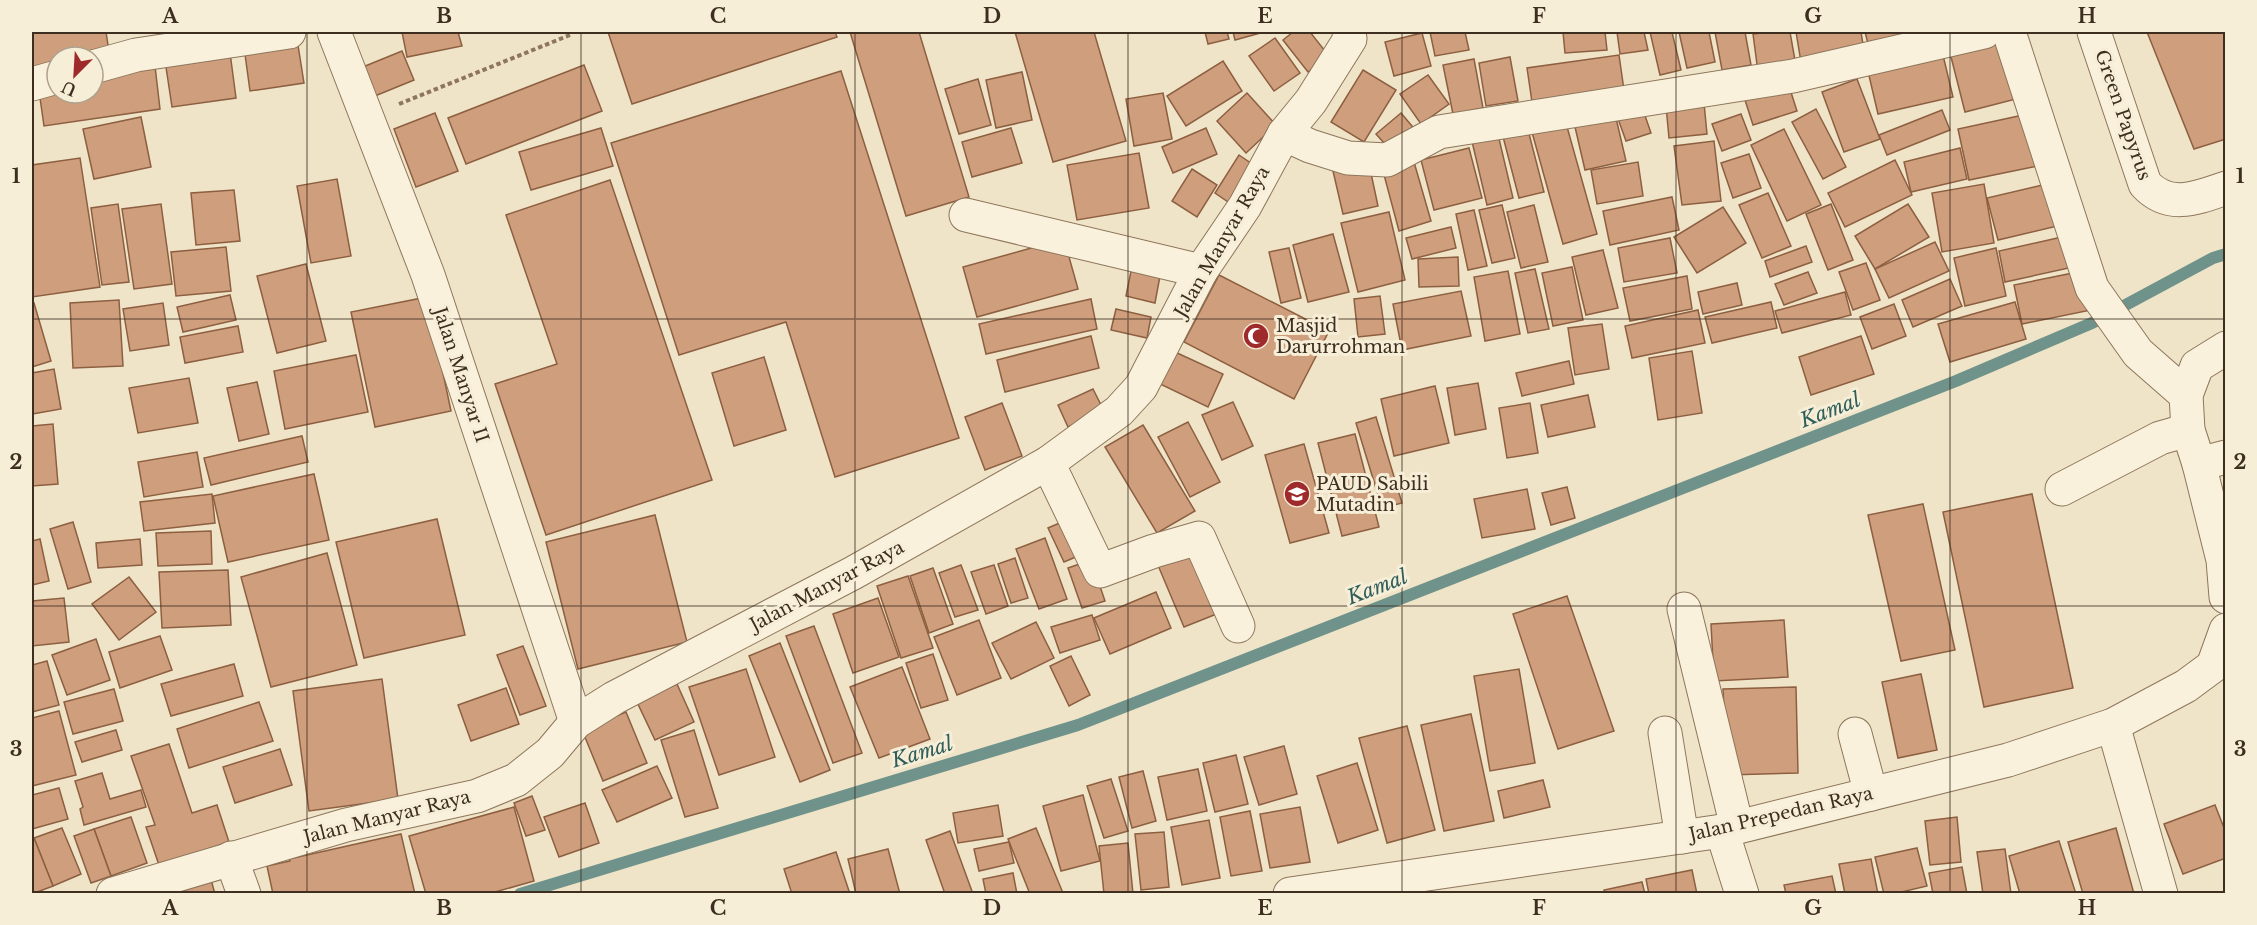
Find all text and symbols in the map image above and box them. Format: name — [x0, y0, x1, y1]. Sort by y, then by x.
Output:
text: A — [161, 4, 179, 28]
text: B — [436, 4, 452, 28]
text: C — [710, 4, 726, 28]
text: D — [983, 4, 1001, 28]
text: E — [1257, 4, 1273, 28]
text: F — [1532, 4, 1546, 28]
text: G — [1804, 4, 1822, 28]
text: H — [2078, 4, 2097, 28]
north arrow — [45, 45, 105, 105]
street label: Green Papyrus — [2090, 47, 2156, 183]
text: U — [58, 77, 79, 101]
street label: Jalan Manyar Raya — [1169, 162, 1274, 323]
text: 1 — [12, 164, 21, 188]
text: 1 — [2236, 164, 2245, 188]
street label: Jalan Manyar II — [428, 303, 493, 445]
place label: Masjid Darurrohman — [1276, 315, 1405, 358]
mosque icon: Masjid Darurrohman — [1241, 321, 1271, 351]
water label: Kamal — [1796, 387, 1864, 433]
text: 2 — [9, 450, 23, 474]
text: 2 — [2233, 450, 2247, 474]
place label: PAUD Sabili Mutadin — [1316, 473, 1429, 516]
school or university icon: PAUD Sabili Mutadin — [1282, 479, 1312, 509]
street label: Jalan Manyar Raya — [745, 536, 908, 637]
water label: Kamal — [1343, 564, 1411, 610]
water label: Kamal — [888, 731, 956, 773]
text: 3 — [10, 737, 22, 761]
text: 3 — [2234, 737, 2246, 761]
street label: Jalan Prepedan Raya — [1685, 782, 1875, 846]
street label: Jalan Manyar Raya — [299, 786, 473, 849]
text: A — [161, 896, 179, 920]
text: B — [436, 896, 452, 920]
text: C — [710, 896, 726, 920]
text: D — [983, 896, 1001, 920]
text: E — [1257, 896, 1273, 920]
text: F — [1532, 896, 1546, 920]
text: G — [1804, 896, 1822, 920]
text: H — [2078, 896, 2097, 920]

